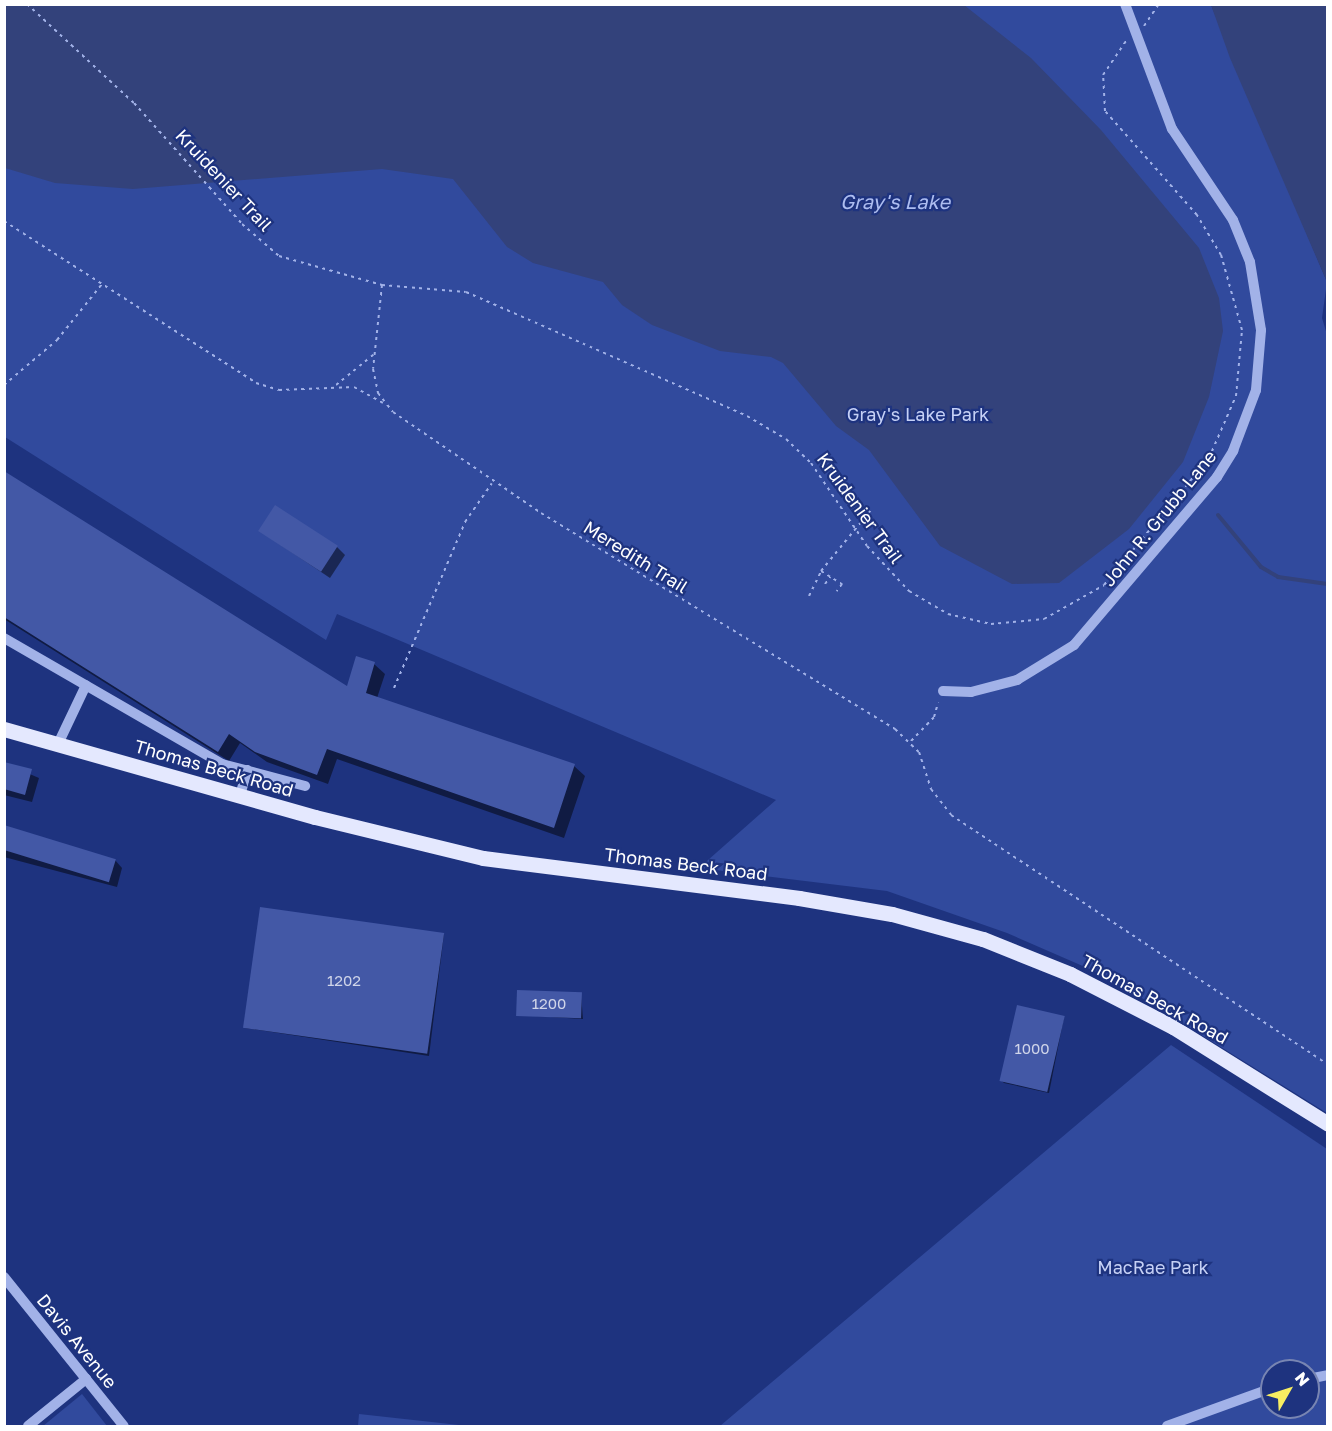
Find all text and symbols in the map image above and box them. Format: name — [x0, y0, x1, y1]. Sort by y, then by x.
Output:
street label: Kruidenier Trail — [171, 124, 277, 236]
water label: Gray's Lake — [840, 189, 950, 213]
park label: Gray's Lake Park — [847, 403, 989, 425]
street label: John R. Grubb Lane — [1097, 446, 1221, 590]
street label: Kruidenier Trail — [813, 448, 907, 568]
street label: Meredith Trail — [580, 516, 692, 598]
street label: Thomas Beck Road — [132, 735, 296, 801]
street label: Thomas Beck Road — [603, 843, 769, 885]
street label: Thomas Beck Road — [1078, 950, 1232, 1048]
house number: 1202 — [327, 972, 361, 990]
house number: 1200 — [532, 995, 566, 1013]
house number: 1000 — [1014, 1040, 1050, 1058]
park label: MacRae Park — [1097, 1256, 1209, 1278]
street label: Davis Avenue — [32, 1290, 122, 1392]
north arrow — [1260, 1359, 1320, 1419]
text: N — [1291, 1368, 1314, 1390]

